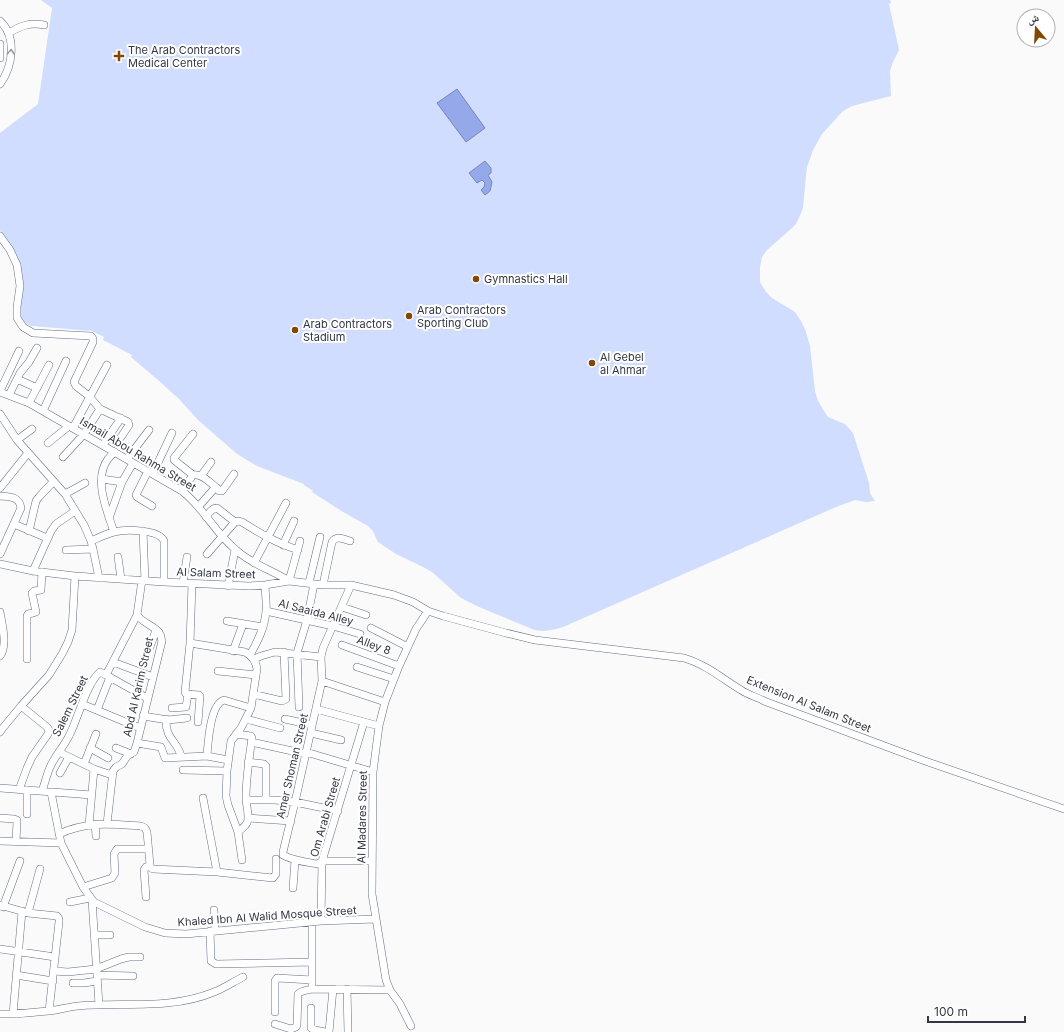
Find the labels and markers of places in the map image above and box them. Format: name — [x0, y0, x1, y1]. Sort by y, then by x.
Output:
place label: The Arab Contractors Medical Center — [128, 43, 240, 70]
marker: The Arab Contractors Medical Center — [113, 50, 125, 62]
place label: Gymnastics Hall — [484, 272, 568, 286]
marker: Gymnastics Hall — [471, 274, 481, 284]
place label: Arab Contractors Sporting Club — [417, 303, 506, 330]
marker: Arab Contractors Sporting Club — [404, 311, 414, 321]
place label: Arab Contractors Stadium — [303, 317, 392, 344]
marker: Arab Contractors Stadium — [290, 325, 300, 335]
place label: Al Gebel al Ahmar — [600, 350, 646, 377]
marker: Al Gebel al Ahmar — [587, 358, 597, 368]

